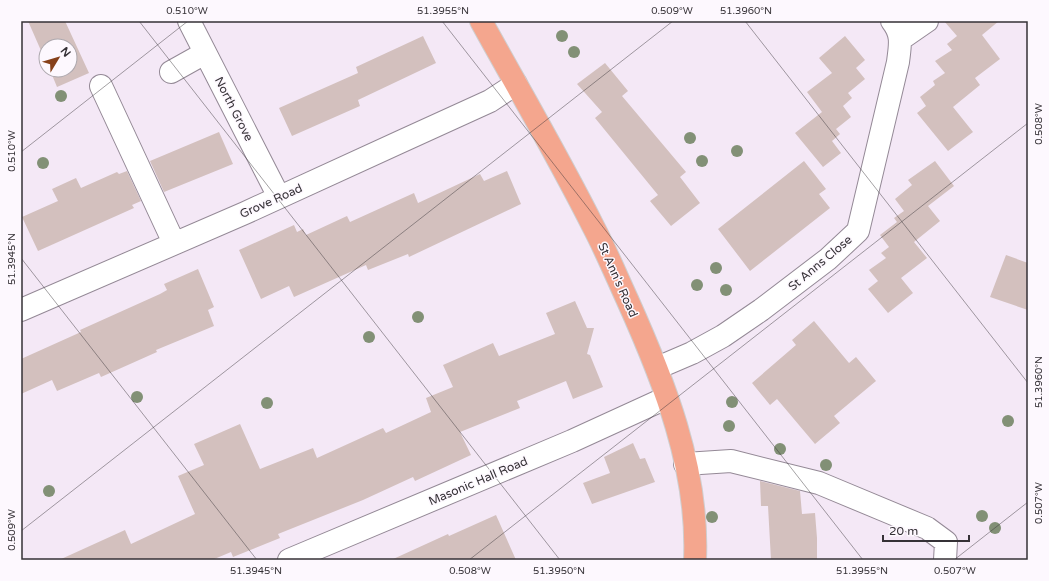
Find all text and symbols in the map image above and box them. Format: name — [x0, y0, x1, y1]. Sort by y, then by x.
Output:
text: 0.510°W — [166, 5, 208, 17]
text: 51.3955°N — [417, 5, 469, 17]
text: 0.509°W — [651, 5, 693, 17]
text: 51.3960°N — [720, 5, 772, 17]
north arrow — [38, 38, 78, 78]
text: N — [58, 45, 73, 60]
street label: North Grove — [212, 75, 256, 144]
text: 0.508°W — [1033, 103, 1045, 145]
text: 0.510°W — [6, 130, 18, 172]
street label: Grove Road — [238, 181, 304, 221]
street label: St Anns Close — [785, 232, 855, 294]
text: 51.3945°N — [6, 233, 18, 285]
street label: St Ann's Road — [595, 241, 641, 319]
text: 51.3960°N — [1033, 356, 1045, 408]
street label: Masonic Hall Road — [426, 454, 530, 508]
text: 0.507°W — [1033, 482, 1045, 524]
text: 0.509°W — [6, 509, 18, 551]
scale bar — [883, 517, 969, 543]
text: 20 m — [889, 524, 918, 538]
text: 51.3945°N — [230, 565, 282, 577]
text: 0.508°W — [449, 565, 491, 577]
text: 51.3950°N — [533, 565, 585, 577]
text: 51.3955°N — [836, 565, 888, 577]
text: 0.507°W — [934, 565, 976, 577]

